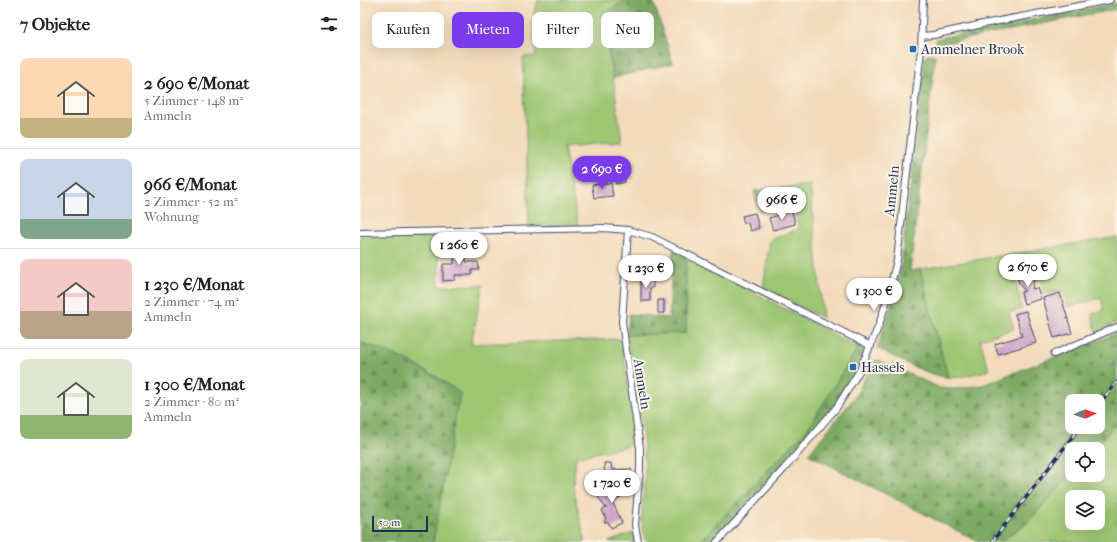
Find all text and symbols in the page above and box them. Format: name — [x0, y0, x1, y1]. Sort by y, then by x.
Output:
chip: Kaufen — [372, 12, 444, 48]
chip: Mieten — [452, 12, 524, 48]
chip: Filter — [532, 12, 593, 48]
chip: Neu — [601, 12, 654, 48]
icon: filters — [318, 13, 340, 35]
text: 7 Objekte — [20, 14, 90, 34]
place label: Ammelner Brook — [920, 41, 1025, 58]
marker: Ammelner Brook — [908, 44, 918, 54]
text: 2 690 €/Monat — [144, 73, 249, 93]
icon: home — [52, 74, 100, 122]
text: 5 Zimmer · 148 m² — [144, 93, 243, 108]
text: Ammeln — [144, 108, 192, 123]
pin: 2 690 € — [565, 156, 639, 190]
text: 2 690 € — [581, 161, 623, 176]
street label: Ammeln — [881, 165, 903, 218]
text: 966 €/Monat — [144, 174, 237, 194]
icon: home — [52, 175, 100, 223]
pin: 966 € — [754, 187, 810, 221]
text: 966 € — [766, 192, 798, 207]
text: 2 Zimmer · 52 m² — [144, 194, 237, 209]
text: Wohnung — [144, 209, 199, 224]
pin: 1 260 € — [422, 232, 496, 266]
text: 1 260 € — [440, 237, 478, 252]
pin: 2 670 € — [991, 254, 1065, 288]
pin: 1 230 € — [609, 255, 683, 289]
text: 2 670 € — [1008, 259, 1048, 274]
text: 1 230 € — [627, 260, 665, 275]
text: 1 230 €/Monat — [144, 274, 244, 294]
icon: home — [52, 275, 100, 323]
pin: 1 300 € — [837, 278, 911, 312]
text: 1 300 € — [855, 283, 893, 298]
text: 2 Zimmer · 74 m² — [144, 294, 239, 309]
text: Ammeln — [144, 309, 192, 324]
street label: Ammeln — [629, 356, 654, 411]
place label: Hassels — [861, 359, 905, 376]
marker: Hassels — [848, 362, 858, 372]
text: 1 300 €/Monat — [144, 374, 245, 394]
icon: home — [52, 375, 100, 423]
text: 2 Zimmer · 80 m² — [144, 394, 239, 409]
north arrow — [1065, 394, 1105, 434]
map controls — [1065, 394, 1105, 530]
text: Ammeln — [144, 409, 192, 424]
button: locate — [1065, 442, 1105, 482]
pin: 1 720 € — [575, 470, 649, 504]
text: 1 720 € — [593, 475, 631, 490]
button: layers — [1065, 490, 1105, 530]
scale bar — [372, 514, 428, 533]
text: 50 m — [378, 516, 400, 529]

